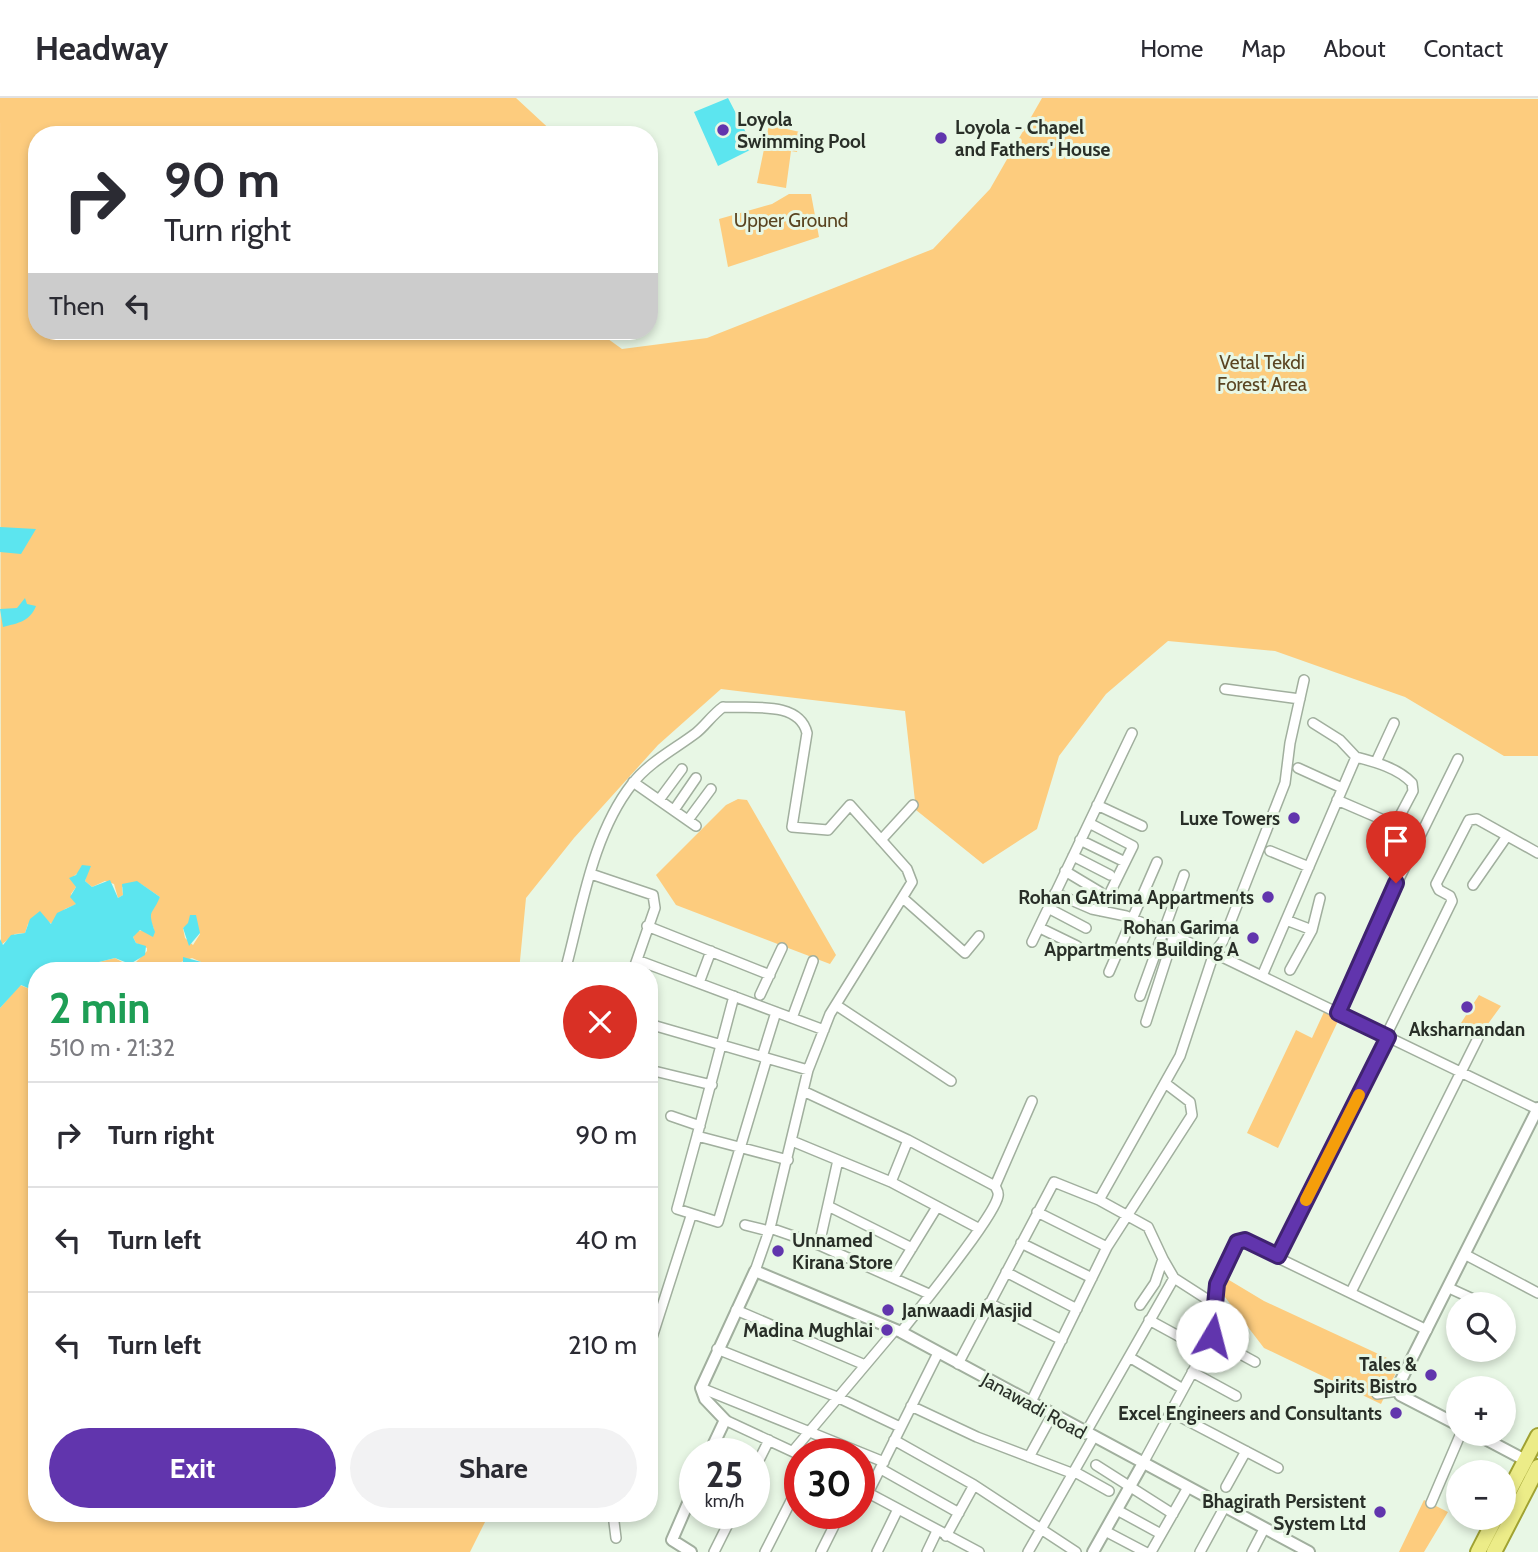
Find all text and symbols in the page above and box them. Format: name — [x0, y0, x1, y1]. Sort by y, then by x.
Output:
text: Headway — [35, 28, 168, 68]
text: Home — [1140, 34, 1203, 63]
text: Map — [1241, 34, 1286, 63]
text: About — [1324, 34, 1386, 63]
text: Contact — [1424, 34, 1503, 63]
place label: Loyola Swimming Pool — [737, 108, 866, 153]
place label: Loyola - Chapel and Fathers' House — [955, 116, 1110, 161]
marker: Loyola Swimming Pool — [715, 122, 731, 138]
marker: Loyola - Chapel and Fathers' House — [933, 130, 949, 146]
text: 90 m — [164, 150, 280, 209]
icon: right — [49, 154, 140, 245]
park label: Upper Ground — [734, 209, 848, 232]
text: Turn right — [164, 210, 291, 249]
icon: left — [119, 287, 157, 325]
text: Then — [49, 290, 105, 322]
park label: Vetal Tekdi Forest Area — [1217, 351, 1307, 396]
place label: Luxe Towers — [1179, 807, 1280, 830]
marker: Luxe Towers — [1286, 810, 1302, 826]
pin — [1366, 811, 1426, 883]
icon: arrive — [1377, 822, 1415, 860]
place label: Rohan GAtrima Appartments — [1018, 886, 1254, 909]
marker: Rohan GAtrima Appartments — [1260, 889, 1276, 905]
place label: Rohan Garima Appartments Building A — [1044, 916, 1240, 961]
marker: Rohan Garima Appartments Building A — [1245, 930, 1261, 946]
text: 2 min — [49, 982, 150, 1034]
button: close — [563, 985, 637, 1059]
marker: Aksharnandan — [1459, 999, 1475, 1015]
place label: Aksharnandan — [1409, 1018, 1525, 1041]
text: 510 m · 21:32 — [49, 1034, 175, 1062]
icon: right — [49, 1116, 87, 1154]
text: Turn right — [108, 1119, 214, 1151]
text: 90 m — [575, 1119, 637, 1151]
icon: left — [49, 1221, 87, 1259]
text: Turn left — [108, 1224, 201, 1256]
text: 40 m — [575, 1224, 637, 1256]
place label: Unnamed Kirana Store — [792, 1229, 893, 1274]
marker: Unnamed Kirana Store — [770, 1243, 786, 1259]
map controls — [1446, 1292, 1516, 1530]
button: search — [1446, 1292, 1516, 1362]
place label: Janwaadi Masjid — [901, 1299, 1032, 1322]
position arrow — [1175, 1299, 1249, 1373]
marker: Janwaadi Masjid — [880, 1302, 896, 1318]
place label: Madina Mughlai — [743, 1319, 873, 1342]
marker: Madina Mughlai — [879, 1322, 895, 1338]
icon: left — [49, 1326, 87, 1364]
text: Turn left — [108, 1329, 201, 1361]
text: 210 m — [568, 1329, 637, 1361]
place label: Tales & Spirits Bistro — [1313, 1353, 1417, 1398]
street label: Janawadi Road — [977, 1367, 1090, 1444]
marker: Tales & Spirits Bistro — [1423, 1367, 1439, 1383]
button: + — [1446, 1376, 1516, 1446]
place label: Excel Engineers and Consultants — [1118, 1402, 1382, 1425]
marker: Excel Engineers and Consultants — [1388, 1405, 1404, 1421]
button: Exit — [49, 1428, 336, 1508]
button: Share — [350, 1428, 637, 1508]
speed limit sign: 30 — [784, 1438, 875, 1529]
text: 25 — [706, 1453, 743, 1496]
button: − — [1446, 1460, 1516, 1530]
text: km/h — [705, 1490, 744, 1512]
place label: Bhagirath Persistent System Ltd — [1202, 1490, 1366, 1535]
marker: Bhagirath Persistent System Ltd — [1372, 1504, 1388, 1520]

